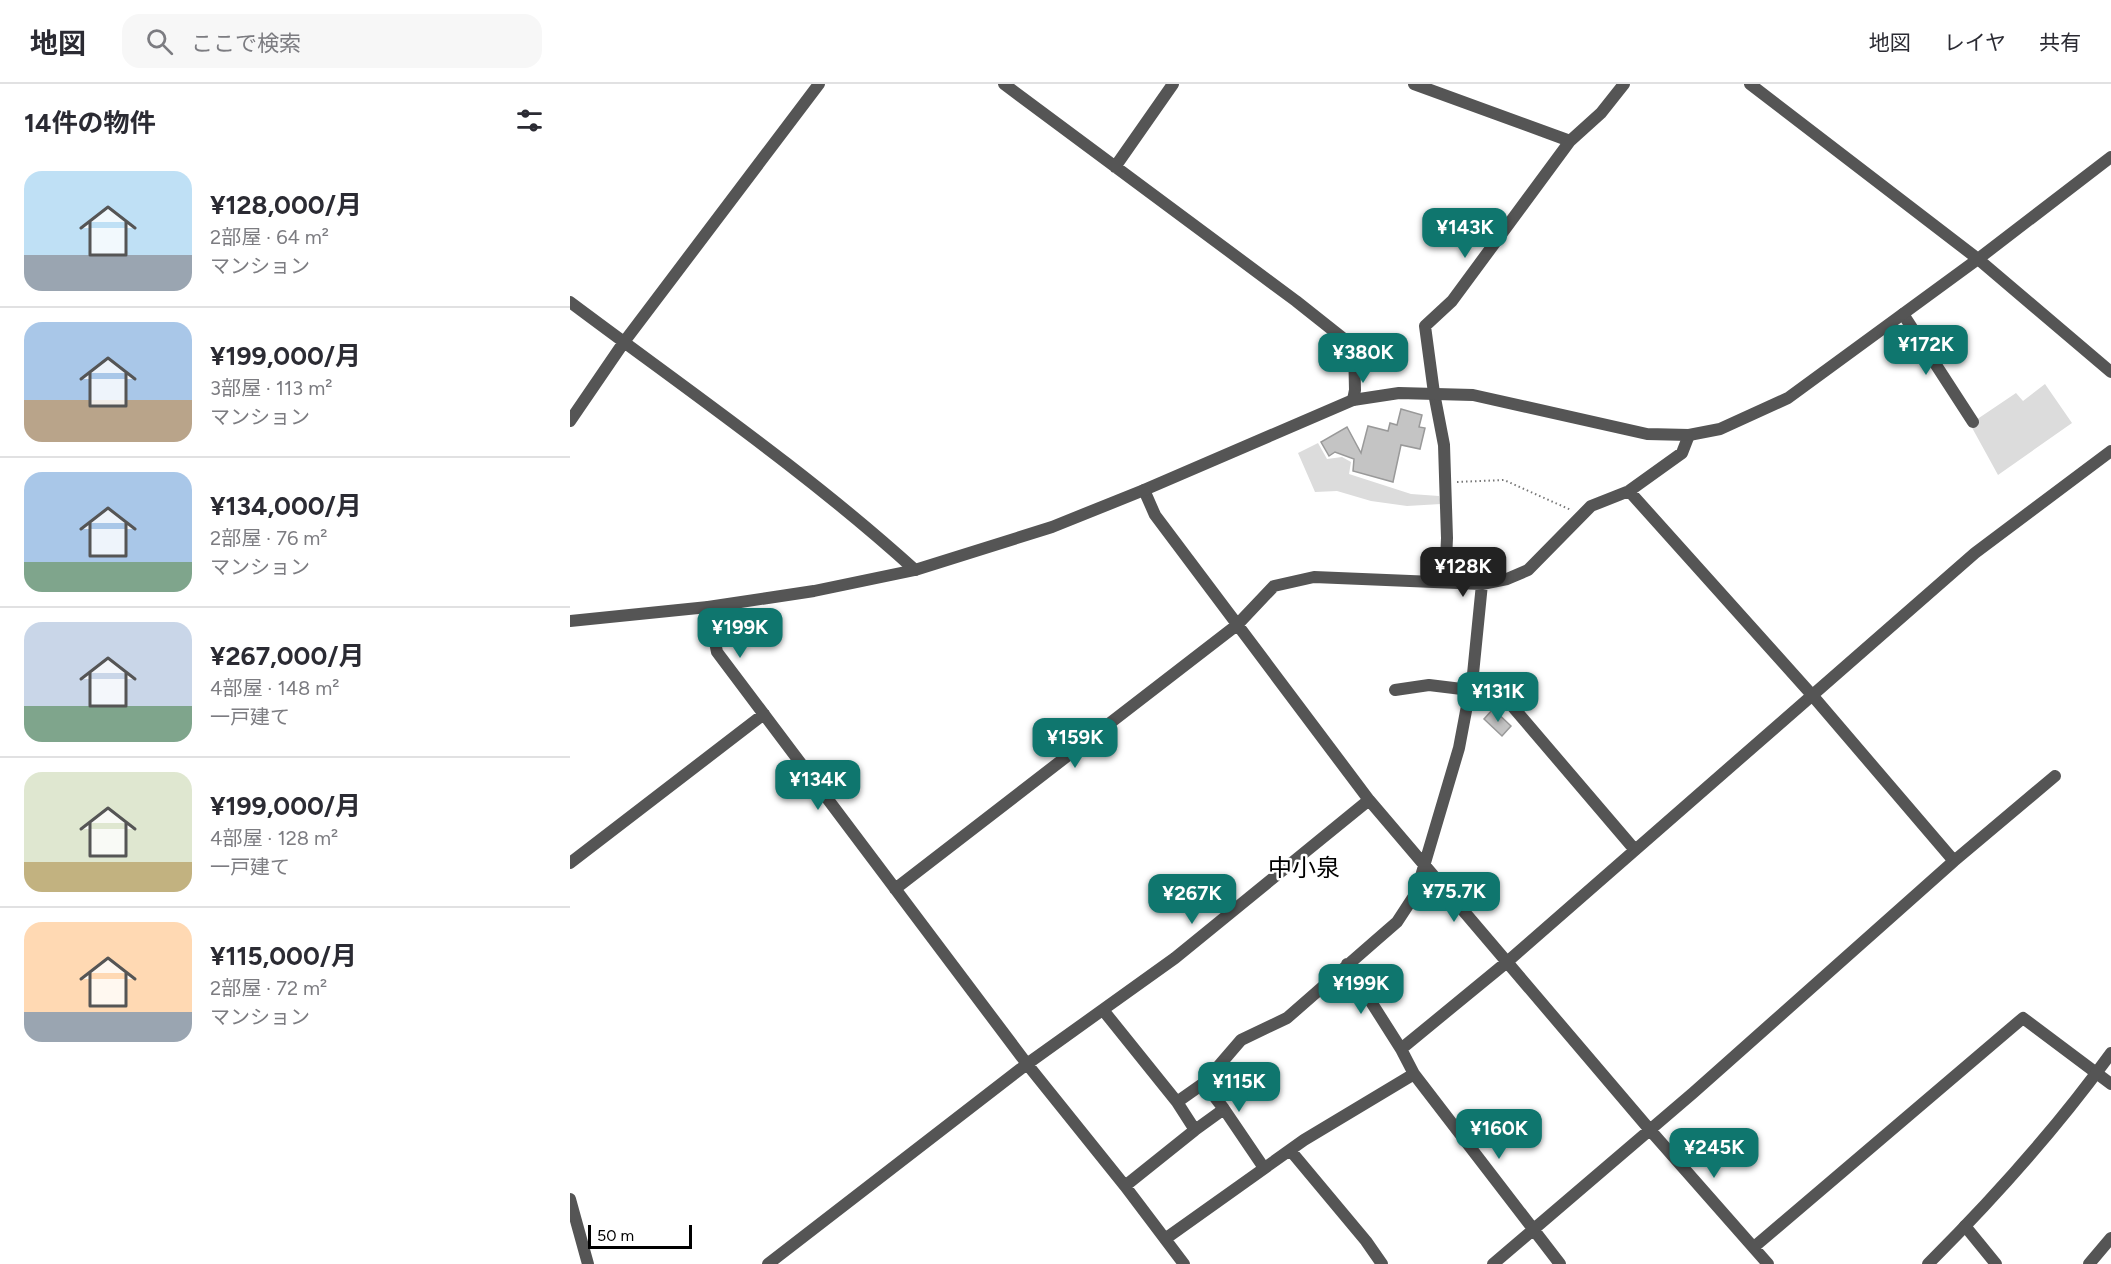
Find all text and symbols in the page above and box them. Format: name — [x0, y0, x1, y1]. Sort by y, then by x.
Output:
search box — [122, 14, 542, 68]
icon: search — [143, 25, 176, 58]
text: 地図 — [30, 26, 86, 60]
text: ここで検索 — [191, 30, 301, 57]
text: 地図 — [1869, 30, 1911, 55]
text: レイヤ — [1944, 30, 2006, 55]
text: 共有 — [2039, 30, 2081, 55]
icon: filters — [513, 104, 546, 137]
text: 14件の物件 — [24, 107, 155, 139]
text: ¥128,000/月 — [210, 189, 362, 221]
icon: home — [72, 195, 144, 267]
pin: ¥143K — [1423, 208, 1507, 259]
text: ¥143K — [1436, 215, 1494, 239]
text: 2部屋 · 64 m² — [210, 225, 329, 249]
text: マンション — [210, 254, 310, 278]
pin: ¥172K — [1884, 325, 1968, 376]
text: ¥172K — [1898, 332, 1954, 356]
pin: ¥380K — [1321, 333, 1405, 384]
text: ¥199,000/月 — [210, 340, 361, 372]
text: ¥380K — [1332, 340, 1394, 364]
icon: home — [72, 346, 144, 418]
text: 3部屋 · 113 m² — [210, 376, 332, 400]
text: マンション — [210, 405, 310, 429]
text: ¥134,000/月 — [210, 490, 362, 522]
icon: home — [72, 496, 144, 568]
text: 2部屋 · 76 m² — [210, 526, 327, 550]
pin: ¥128K — [1421, 547, 1505, 598]
text: ¥128K — [1434, 554, 1492, 578]
text: マンション — [210, 555, 310, 579]
pin: ¥199K — [698, 608, 782, 659]
text: ¥199K — [712, 615, 768, 639]
text: ¥267,000/月 — [210, 640, 365, 672]
icon: home — [72, 646, 144, 718]
pin: ¥131K — [1456, 672, 1540, 723]
text: 4部屋 · 148 m² — [210, 676, 340, 700]
text: ¥131K — [1471, 679, 1525, 703]
text: 一戸建て — [210, 705, 290, 729]
pin: ¥159K — [1033, 718, 1117, 769]
text: ¥159K — [1047, 725, 1103, 749]
pin: ¥134K — [776, 760, 860, 811]
text: ¥134K — [789, 767, 847, 791]
text: ¥199,000/月 — [210, 790, 361, 822]
icon: home — [72, 796, 144, 868]
text: 4部屋 · 128 m² — [210, 826, 338, 850]
district label: 中小泉 — [1268, 853, 1340, 882]
text: 一戸建て — [210, 855, 290, 879]
pin: ¥75.7K — [1405, 872, 1503, 923]
pin: ¥267K — [1150, 874, 1234, 925]
text: ¥75.7K — [1422, 879, 1486, 903]
text: ¥267K — [1162, 881, 1222, 905]
text: ¥115,000/月 — [210, 940, 357, 972]
icon: home — [72, 946, 144, 1018]
pin: ¥199K — [1319, 964, 1403, 1015]
text: ¥199K — [1333, 971, 1389, 995]
text: 2部屋 · 72 m² — [210, 976, 327, 1000]
text: マンション — [210, 1005, 310, 1029]
pin: ¥115K — [1197, 1062, 1281, 1113]
text: ¥115K — [1212, 1069, 1266, 1093]
pin: ¥160K — [1457, 1109, 1541, 1160]
text: ¥160K — [1470, 1116, 1528, 1140]
pin: ¥245K — [1672, 1128, 1756, 1179]
text: ¥245K — [1683, 1135, 1745, 1159]
scale bar — [588, 1222, 692, 1250]
text: 50 m — [597, 1226, 634, 1245]

